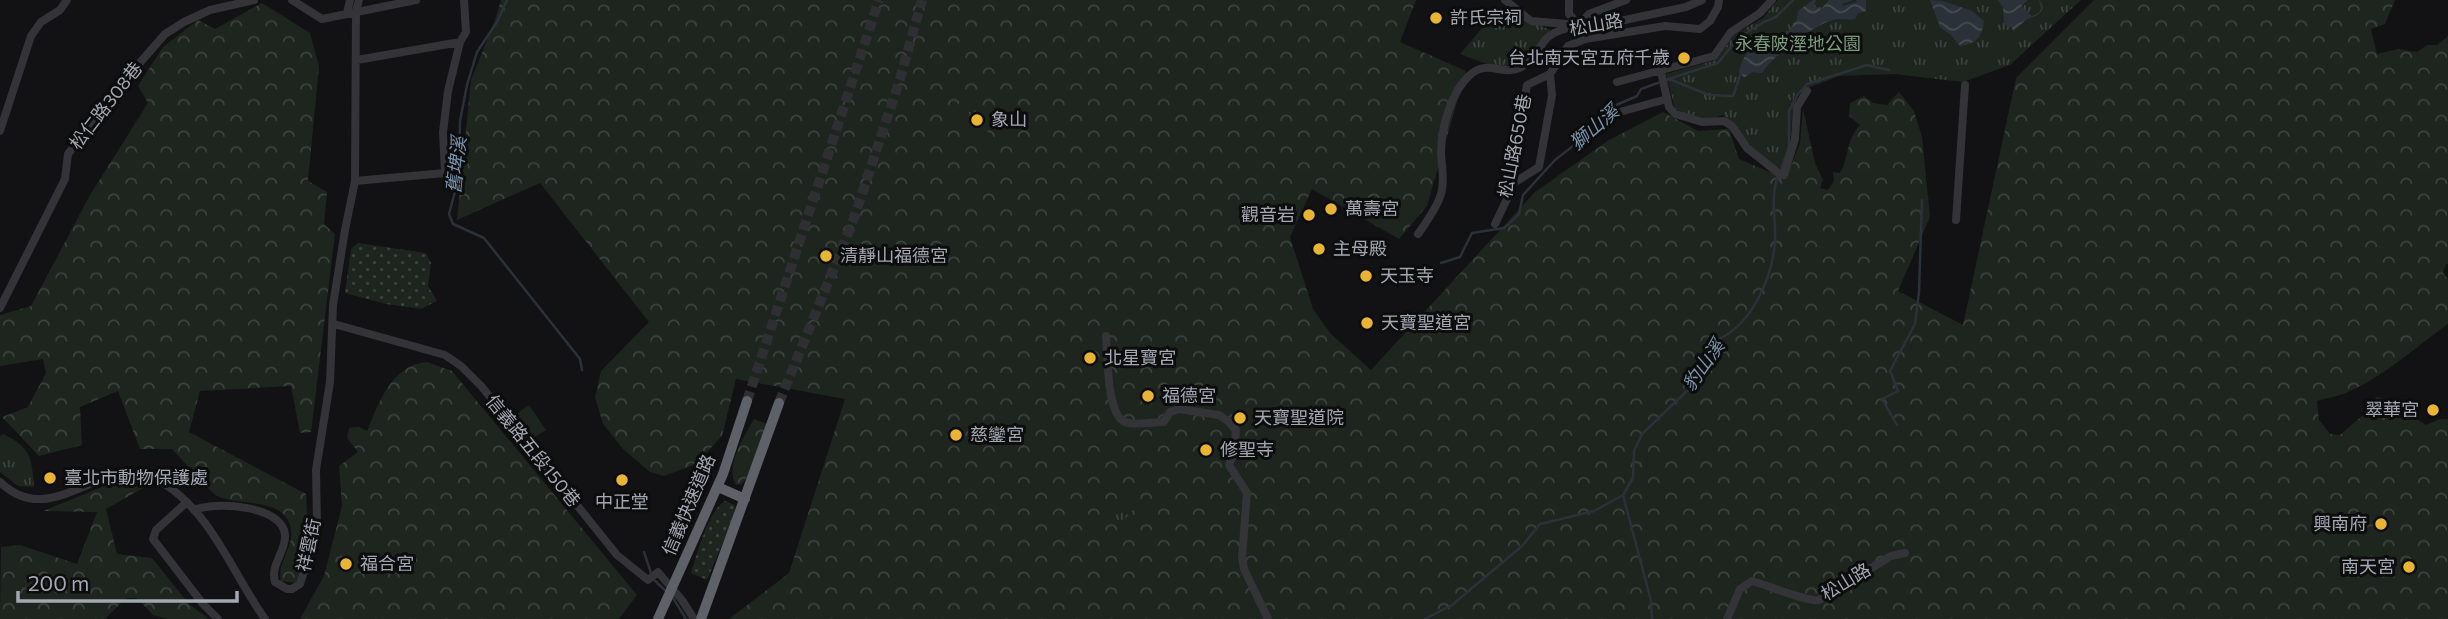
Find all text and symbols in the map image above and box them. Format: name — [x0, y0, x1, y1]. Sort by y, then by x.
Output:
place label: 許氏宗祠 — [1450, 6, 1522, 28]
street label: 松山路 — [1567, 8, 1624, 40]
marker: 許氏宗祠 — [1428, 10, 1444, 26]
park label: 永春陂溼地公園 — [1735, 32, 1861, 54]
place label: 台北南天宮五府千歲 — [1508, 46, 1670, 68]
marker: 台北南天宮五府千歲 — [1676, 50, 1692, 66]
street label: 松仁路308巷 — [64, 57, 146, 154]
street label: 松山路650巷 — [1493, 92, 1535, 199]
water label: 獅山溪 — [1565, 97, 1625, 154]
place label: 象山 — [991, 108, 1027, 130]
marker: 象山 — [969, 112, 985, 128]
water label: 舊埤溪 — [441, 132, 470, 195]
place label: 萬壽宮 — [1345, 197, 1399, 219]
marker: 萬壽宮 — [1323, 201, 1339, 217]
place label: 觀音岩 — [1241, 203, 1295, 225]
marker: 觀音岩 — [1301, 207, 1317, 223]
place label: 主母殿 — [1333, 237, 1387, 259]
marker: 主母殿 — [1311, 241, 1327, 257]
place label: 清靜山福德宮 — [840, 244, 948, 266]
marker: 清靜山福德宮 — [818, 248, 834, 264]
place label: 天玉寺 — [1380, 264, 1434, 286]
marker: 天玉寺 — [1358, 268, 1374, 284]
place label: 天寶聖道宮 — [1381, 311, 1471, 333]
marker: 天寶聖道宮 — [1359, 315, 1375, 331]
water label: 豹山溪 — [1677, 332, 1730, 395]
place label: 北星寶宮 — [1104, 346, 1176, 368]
marker: 北星寶宮 — [1082, 350, 1098, 366]
place label: 福德宮 — [1162, 384, 1216, 406]
marker: 福德宮 — [1140, 388, 1156, 404]
street label: 信義路五段150巷 — [482, 390, 586, 511]
place label: 翠華宮 — [2365, 398, 2419, 420]
marker: 翠華宮 — [2425, 402, 2441, 418]
place label: 天寶聖道院 — [1254, 406, 1344, 428]
marker: 天寶聖道院 — [1232, 410, 1248, 426]
place label: 慈鑾宮 — [970, 423, 1024, 445]
marker: 慈鑾宮 — [948, 427, 964, 443]
place label: 修聖寺 — [1220, 438, 1274, 460]
marker: 修聖寺 — [1198, 442, 1214, 458]
street label: 信義快速道路 — [657, 451, 719, 559]
place label: 臺北市動物保護處 — [64, 466, 208, 488]
marker: 臺北市動物保護處 — [42, 470, 58, 486]
marker: 中正堂 — [614, 472, 630, 488]
place label: 中正堂 — [595, 490, 649, 512]
place label: 興南府 — [2313, 512, 2367, 534]
street label: 祥雲街 — [292, 516, 324, 573]
marker: 興南府 — [2373, 516, 2389, 532]
place label: 福合宮 — [360, 552, 414, 574]
place label: 南天宮 — [2341, 555, 2395, 577]
marker: 福合宮 — [338, 556, 354, 572]
street label: 松山路 — [1817, 558, 1874, 604]
marker: 南天宮 — [2401, 559, 2417, 575]
scale bar — [18, 560, 236, 604]
text: 200 m — [28, 570, 89, 595]

